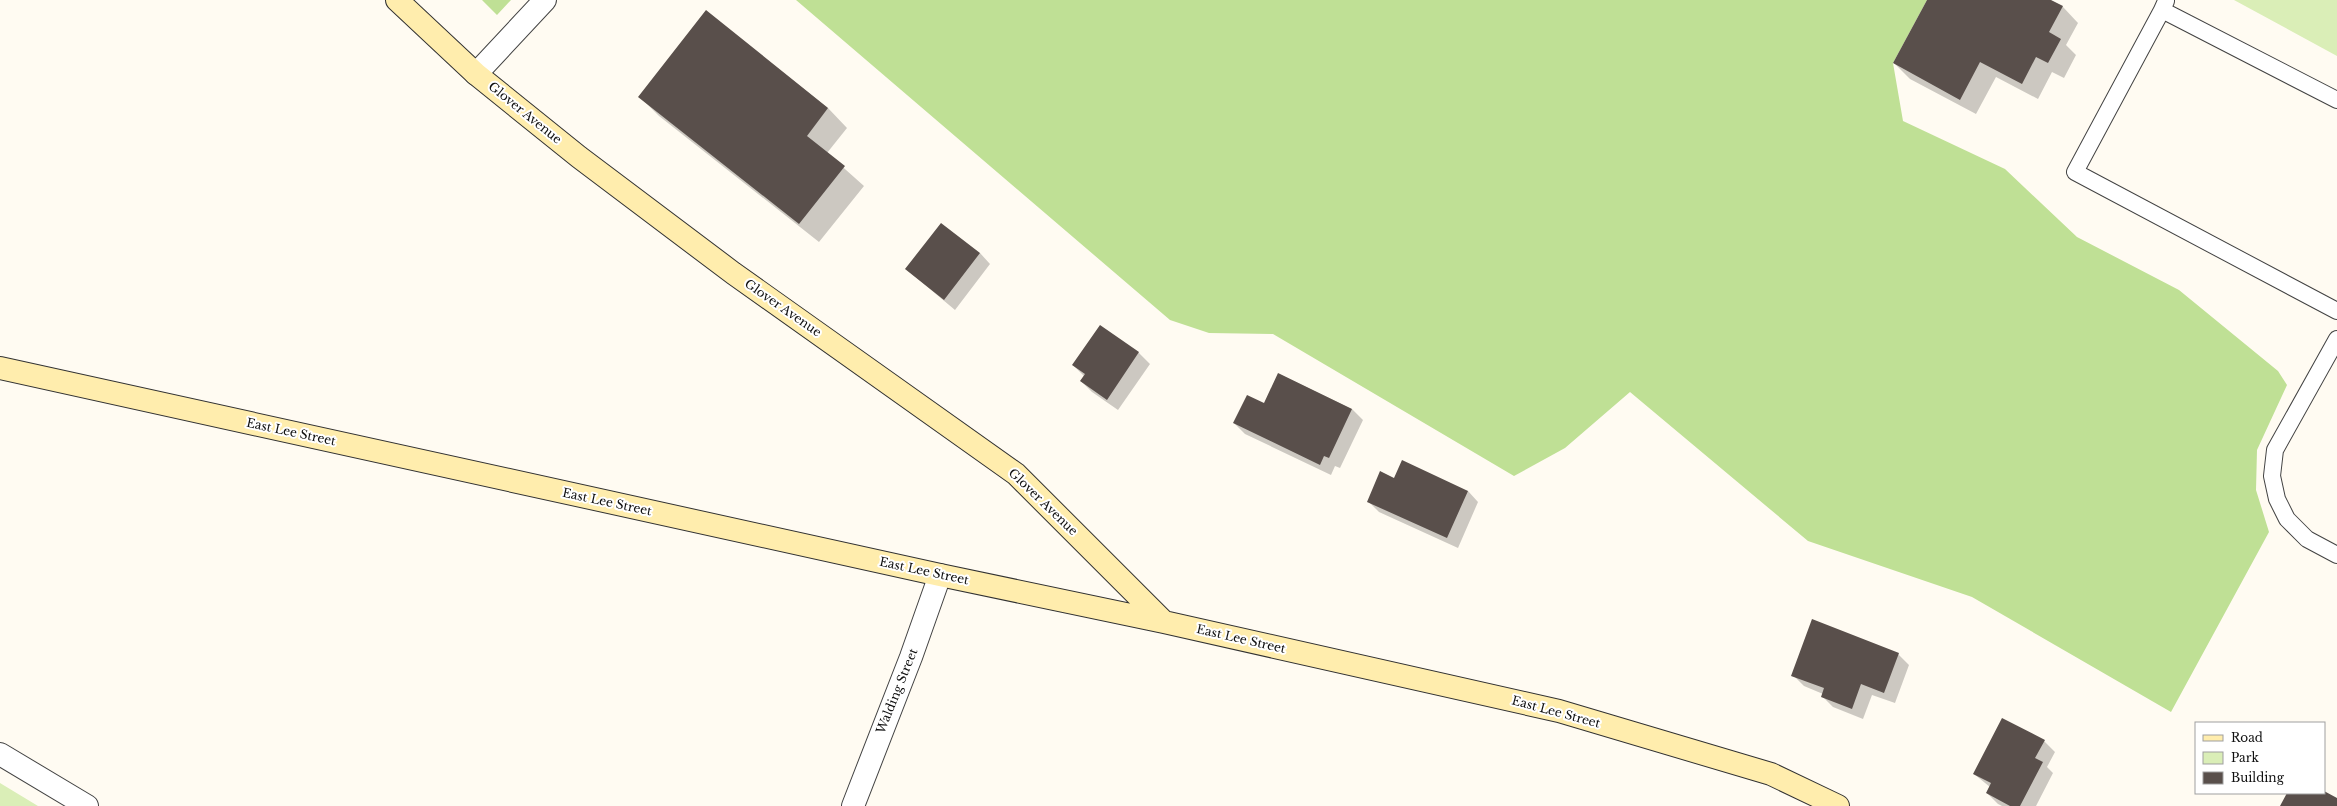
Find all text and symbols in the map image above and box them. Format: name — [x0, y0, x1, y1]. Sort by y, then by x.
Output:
street label: Glover Avenue — [486, 78, 565, 147]
street label: Glover Avenue — [742, 276, 825, 340]
street label: East Lee Street — [245, 415, 338, 448]
street label: Glover Avenue — [1006, 465, 1081, 538]
street label: East Lee Street — [561, 485, 654, 518]
street label: East Lee Street — [878, 554, 971, 587]
street label: East Lee Street — [1195, 621, 1287, 656]
street label: Walding Street — [872, 646, 921, 737]
street label: East Lee Street — [1510, 693, 1602, 731]
legend — [2195, 722, 2325, 794]
text: Road — [2231, 730, 2263, 745]
text: Park — [2231, 750, 2259, 765]
text: Building — [2231, 770, 2285, 785]

